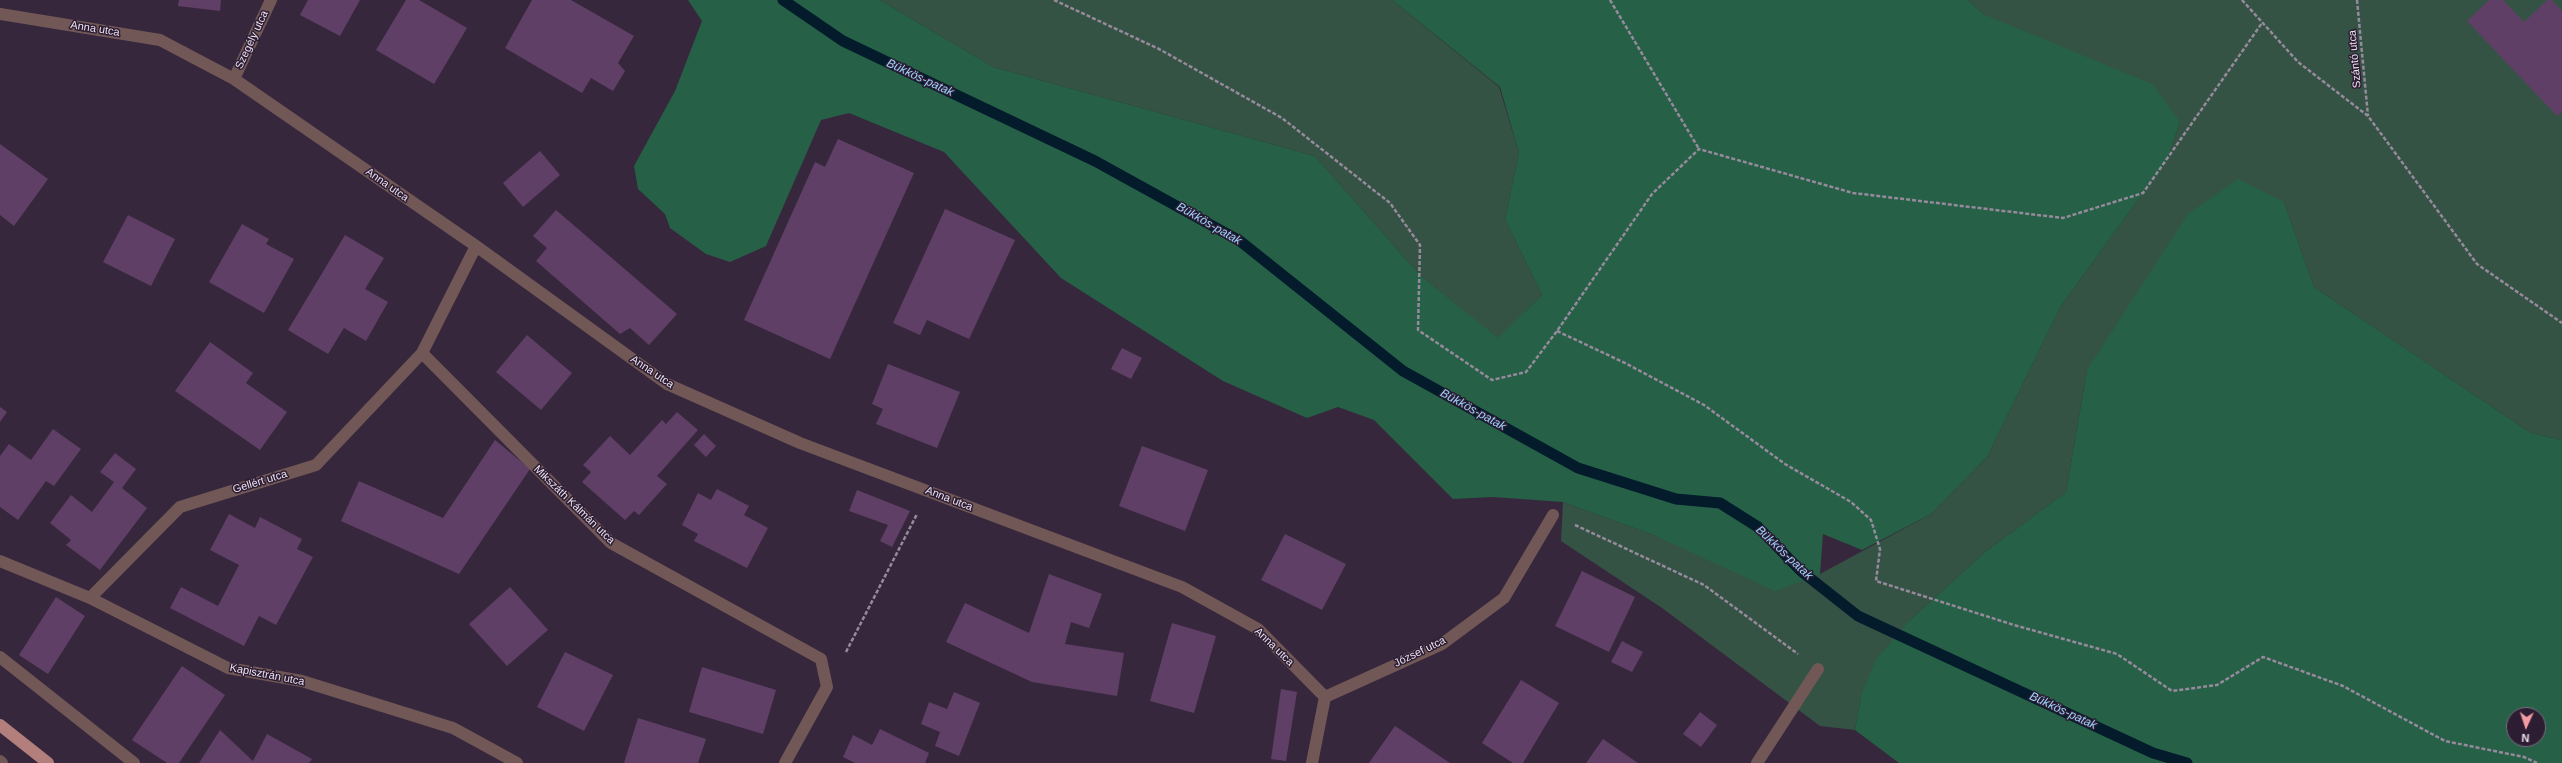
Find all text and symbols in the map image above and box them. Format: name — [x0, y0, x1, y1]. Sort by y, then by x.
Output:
street label: Szegély utca — [233, 9, 271, 71]
street label: Anna utca — [70, 19, 120, 39]
street label: Szántó utca — [2346, 29, 2364, 89]
water label: Bükkös-patak — [884, 56, 956, 100]
street label: Anna utca — [363, 165, 411, 205]
water label: Bükkös-patak — [1174, 200, 1244, 248]
street label: Anna utca — [628, 353, 676, 391]
water label: Bükkös-patak — [1438, 386, 1508, 434]
street label: Mikszáth Kálmán utca — [531, 463, 617, 547]
street label: Gellért utca — [231, 467, 289, 497]
street label: Anna utca — [924, 484, 974, 514]
water label: Bükkös-patak — [1753, 523, 1815, 583]
street label: Anna utca — [1252, 625, 1296, 669]
street label: József utca — [1392, 634, 1448, 670]
street label: Kapisztrán utca — [229, 661, 305, 689]
water label: Bükkös-patak — [2027, 689, 2099, 733]
north arrow — [2506, 707, 2546, 747]
text: N — [2521, 732, 2530, 744]

